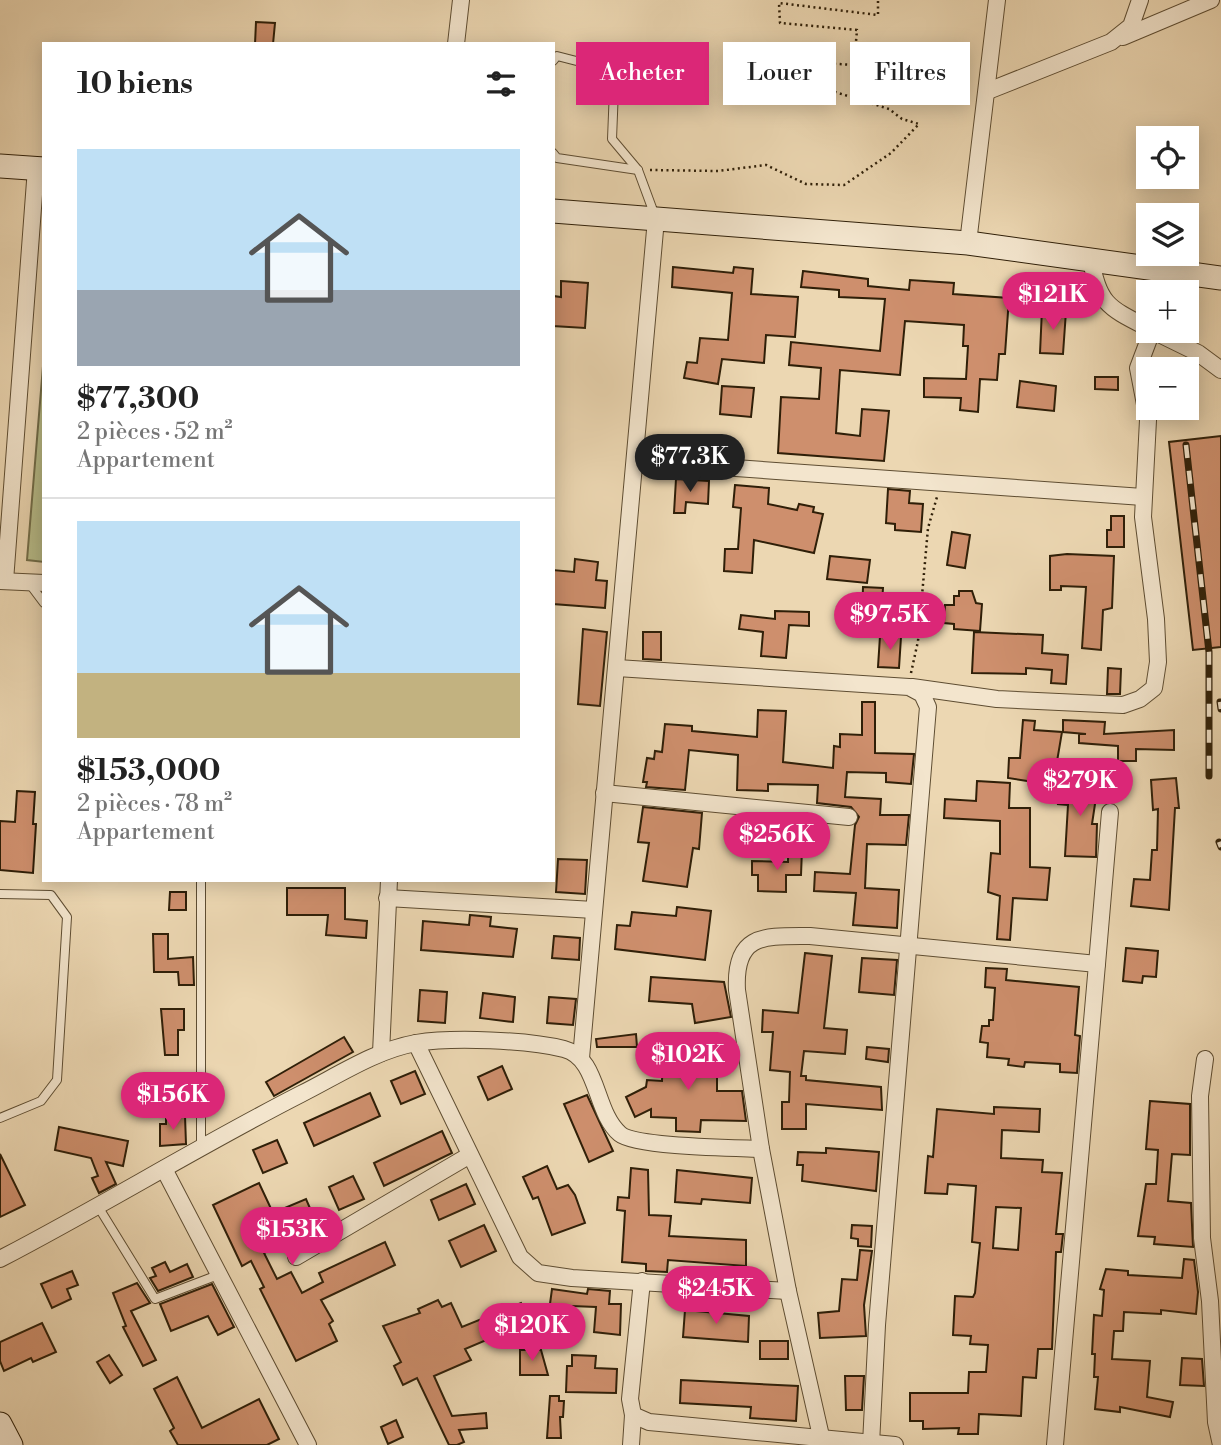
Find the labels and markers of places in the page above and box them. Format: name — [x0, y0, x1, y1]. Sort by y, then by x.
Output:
pin: $121K — [1004, 272, 1102, 332]
pin: $77.3K — [633, 434, 747, 494]
pin: $97.5K — [833, 592, 947, 652]
pin: $279K — [1031, 758, 1129, 818]
pin: $256K — [728, 812, 826, 872]
pin: $102K — [639, 1032, 737, 1092]
pin: $156K — [124, 1072, 222, 1132]
pin: $153K — [243, 1208, 341, 1267]
pin: $245K — [667, 1266, 765, 1326]
pin: $120K — [483, 1304, 581, 1363]

